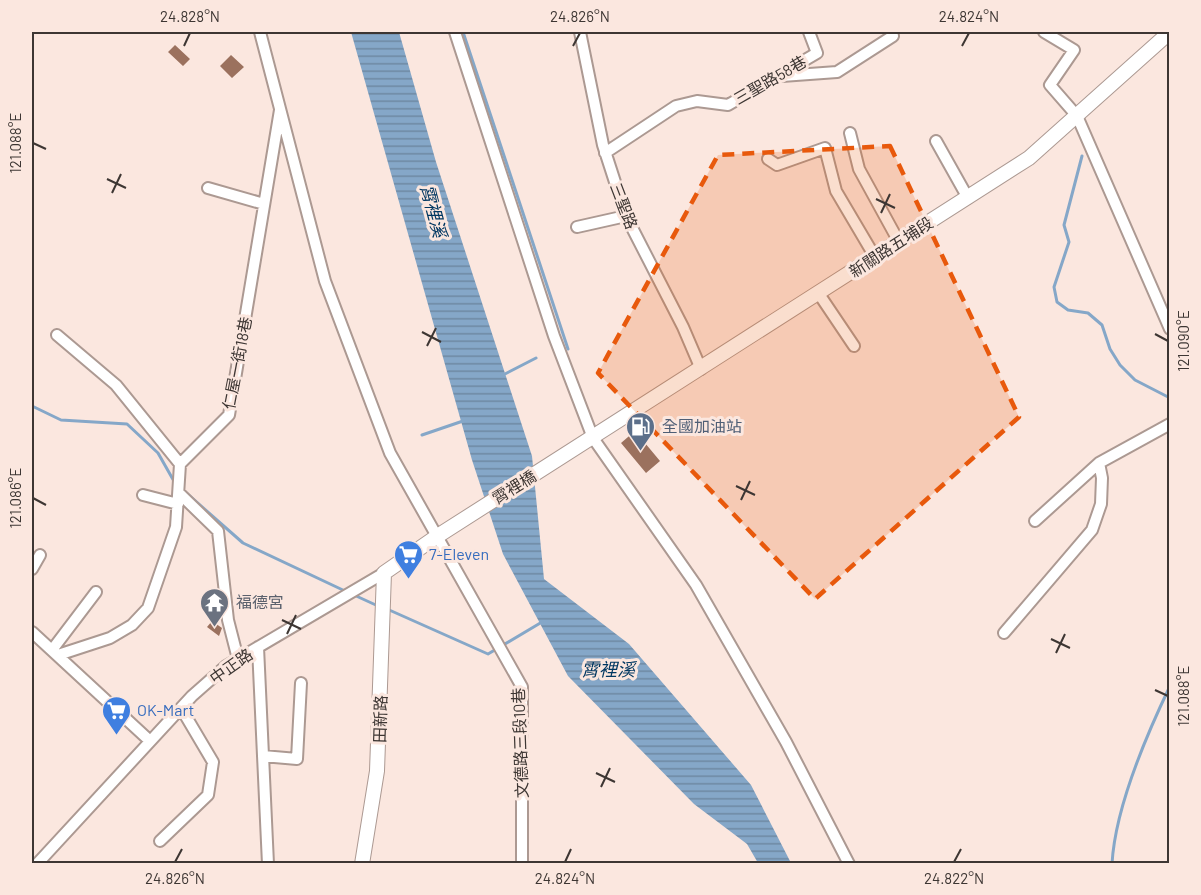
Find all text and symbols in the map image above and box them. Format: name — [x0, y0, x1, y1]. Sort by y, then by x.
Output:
text: 24.828°N — [160, 7, 220, 25]
text: 24.826°N — [550, 7, 610, 25]
text: 24.824°N — [939, 7, 999, 25]
street label: 三聖路58巷 — [730, 51, 809, 108]
text: 121.088°E — [6, 113, 24, 173]
street label: 三聖路 — [607, 180, 642, 232]
water label: 霄裡溪 — [416, 182, 452, 243]
street label: 新關路五埔段 — [845, 212, 936, 281]
text: 121.090°E — [1174, 310, 1192, 372]
street label: 仁屋一街18巷 — [218, 315, 255, 411]
fuel station icon: 全國加油站 — [625, 410, 657, 452]
place label: 全國加油站 — [662, 416, 742, 435]
street label: 霄裡橋 — [488, 466, 539, 507]
text: 121.086°E — [6, 468, 24, 528]
supermarket icon: 7-Eleven — [392, 538, 424, 580]
place label: 7-Eleven — [429, 544, 489, 563]
temple icon: 福德宮 — [199, 586, 231, 628]
place label: 福德宮 — [236, 592, 284, 611]
street label: 中正路 — [206, 644, 256, 687]
water label: 霄裡溪 — [581, 658, 638, 680]
text: 121.088°E — [1174, 666, 1192, 726]
street label: 文德路三段10巷 — [508, 687, 531, 799]
supermarket icon: OK-Mart — [100, 694, 132, 736]
street label: 田新路 — [369, 695, 390, 743]
place label: OK-Mart — [137, 700, 194, 719]
text: 24.826°N — [145, 869, 205, 887]
text: 24.824°N — [535, 869, 595, 887]
text: 24.822°N — [924, 869, 984, 887]

